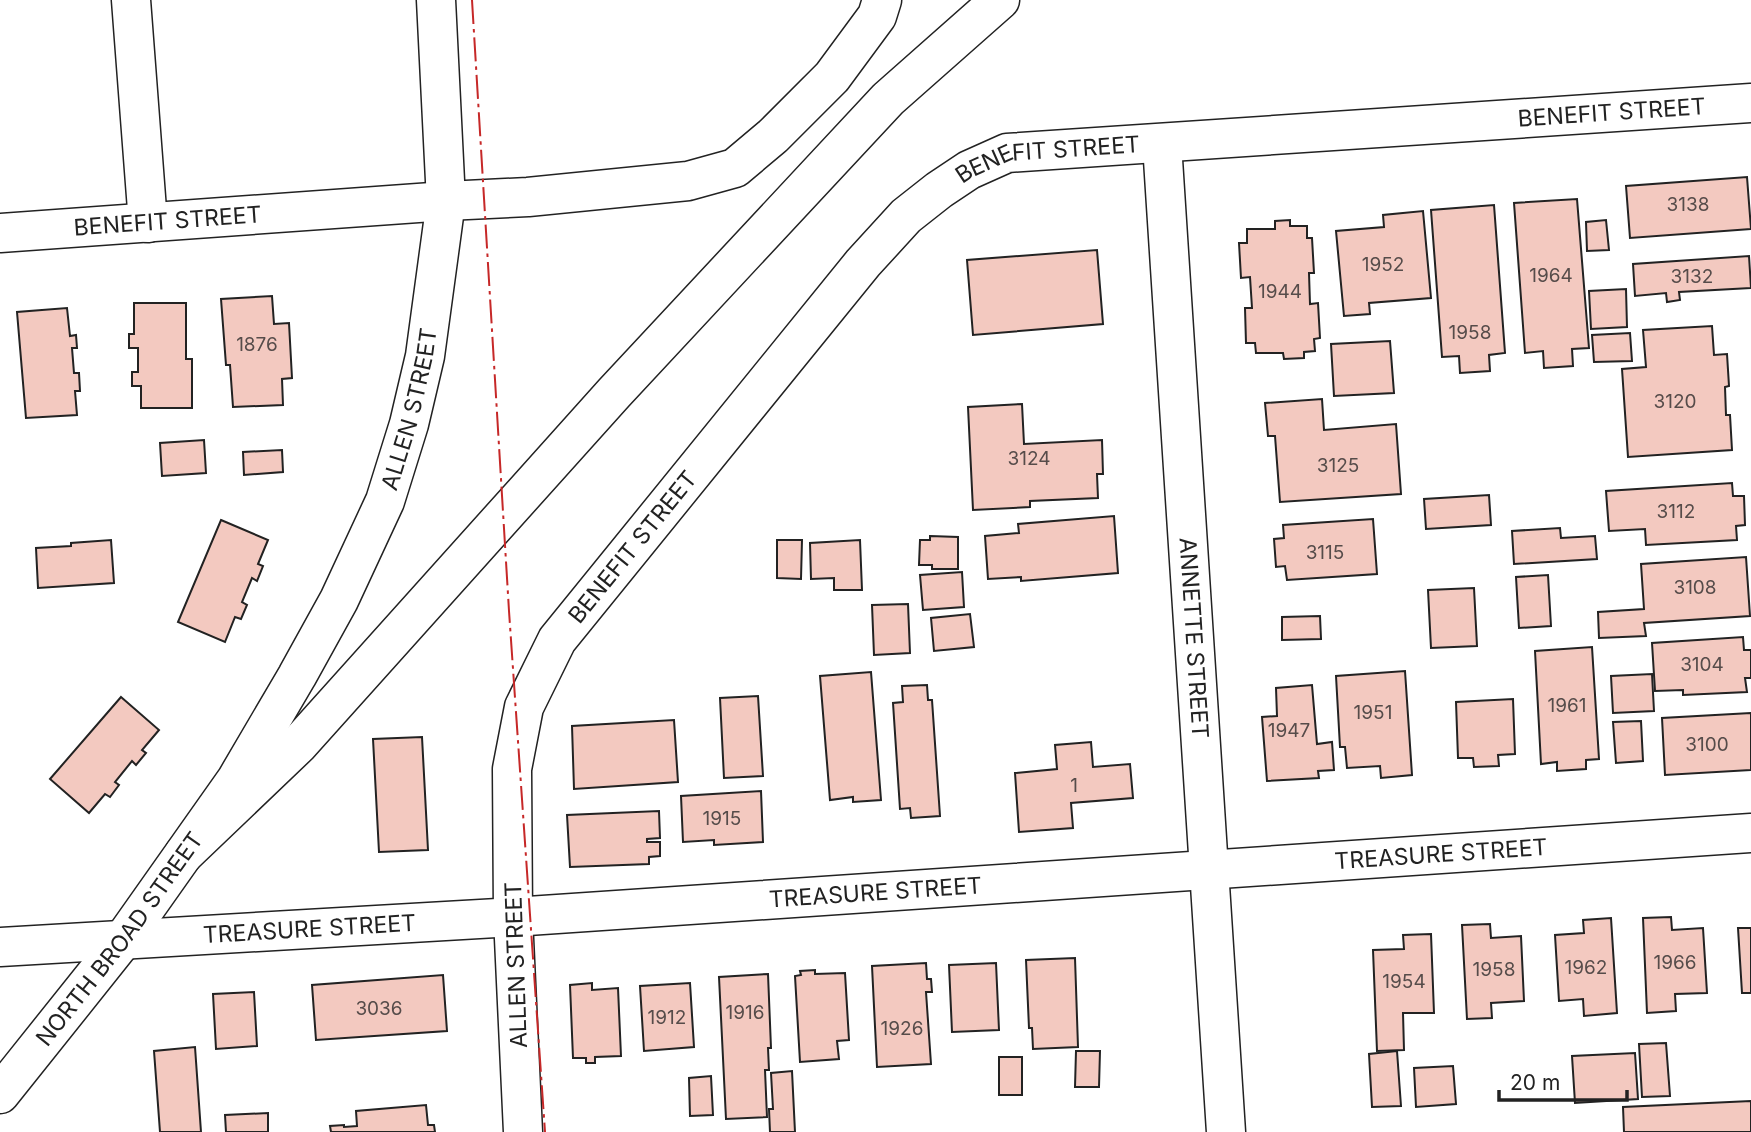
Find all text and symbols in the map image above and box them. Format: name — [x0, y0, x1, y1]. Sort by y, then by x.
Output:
street label: BENEFIT STREET — [1517, 92, 1706, 133]
street label: BENEFIT STREET — [950, 130, 1141, 189]
house number: 3138 — [1667, 193, 1709, 216]
street label: BENEFIT STREET — [73, 200, 262, 242]
house number: 1952 — [1362, 253, 1404, 276]
house number: 1964 — [1529, 264, 1573, 287]
house number: 3132 — [1671, 265, 1713, 288]
house number: 1944 — [1258, 280, 1302, 303]
house number: 1958 — [1449, 321, 1491, 344]
street label: ALLEN STREET — [375, 326, 443, 494]
house number: 1876 — [236, 333, 278, 356]
house number: 3120 — [1653, 390, 1697, 413]
house number: 3124 — [1007, 447, 1051, 470]
house number: 3125 — [1317, 454, 1359, 477]
street label: BENEFIT STREET — [562, 465, 703, 629]
house number: 3112 — [1657, 500, 1695, 523]
street label: ANNETTE STREET — [1174, 537, 1214, 739]
house number: 3115 — [1306, 541, 1344, 564]
house number: 3108 — [1673, 576, 1717, 599]
house number: 3104 — [1680, 653, 1724, 676]
house number: 1961 — [1547, 694, 1587, 717]
house number: 1951 — [1354, 701, 1392, 724]
house number: 1947 — [1268, 719, 1310, 742]
house number: 3100 — [1685, 733, 1729, 756]
house number: 1 — [1070, 774, 1078, 797]
house number: 1915 — [703, 807, 741, 830]
street label: NORTH BROAD STREET — [30, 826, 209, 1051]
street label: TREASURE STREET — [1334, 833, 1548, 875]
street label: TREASURE STREET — [768, 871, 983, 914]
street label: ALLEN STREET — [499, 881, 533, 1049]
street label: TREASURE STREET — [202, 909, 417, 949]
house number: 1966 — [1653, 951, 1697, 974]
house number: 1962 — [1565, 956, 1607, 979]
house number: 1958 — [1473, 958, 1515, 981]
house number: 1954 — [1382, 970, 1426, 993]
house number: 3036 — [355, 997, 403, 1020]
house number: 1916 — [725, 1001, 765, 1024]
house number: 1912 — [648, 1006, 686, 1029]
house number: 1926 — [881, 1017, 923, 1040]
scale bar — [1499, 1058, 1627, 1102]
text: 20 m — [1510, 1070, 1560, 1095]

